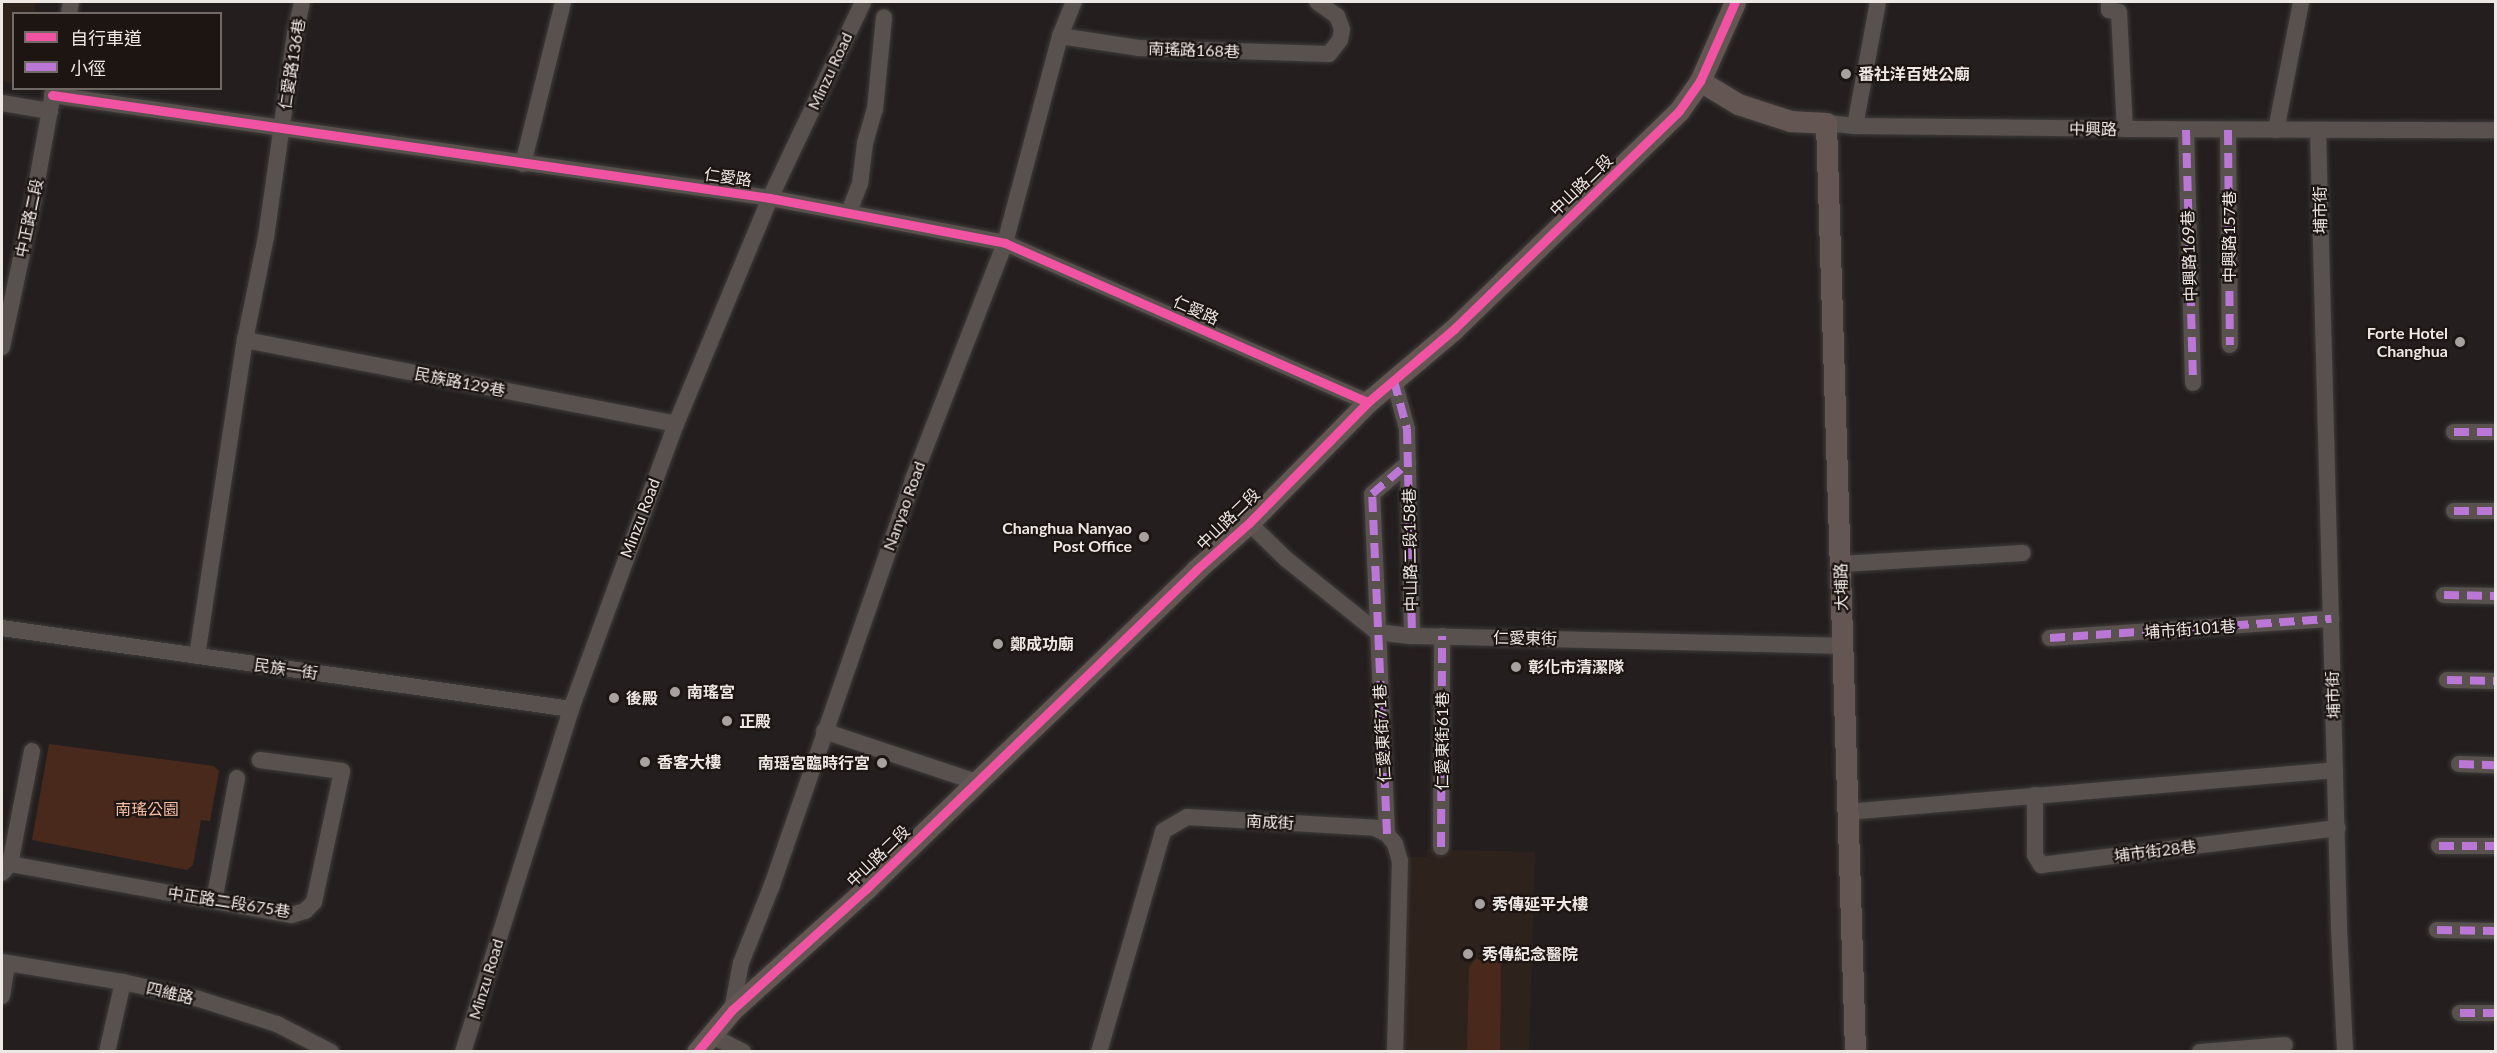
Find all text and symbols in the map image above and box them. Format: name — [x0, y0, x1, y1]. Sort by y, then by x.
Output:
legend — [12, 12, 222, 90]
street label: 仁愛路136巷 — [275, 17, 309, 111]
text: 自行車道 — [70, 27, 142, 49]
street label: Minzu Road — [804, 29, 856, 113]
street label: 南瑤路168巷 — [1148, 39, 1240, 61]
text: 小徑 — [70, 57, 106, 79]
place label: 番社洋百姓公廟 — [1858, 64, 1970, 84]
marker: 番社洋百姓公廟 — [1839, 67, 1853, 81]
street label: 中興路 — [2069, 119, 2117, 139]
street label: 中山路二段 — [1546, 150, 1616, 220]
street label: 仁愛路 — [703, 164, 753, 190]
street label: 中正路二段 — [11, 177, 47, 259]
street label: 埔市街 — [2310, 186, 2330, 234]
street label: 中興路157巷 — [2219, 191, 2239, 283]
street label: 中興路169巷 — [2178, 210, 2200, 302]
street label: 仁愛路 — [1170, 291, 1222, 329]
place label: Forte Hotel Changhua — [2367, 323, 2448, 361]
marker: Forte Hotel Changhua — [2453, 335, 2467, 349]
street label: 民族路129巷 — [413, 364, 507, 400]
street label: Nanyao Road — [879, 459, 929, 553]
street label: Minzu Road — [616, 476, 664, 560]
street label: 中山路二段 — [1193, 484, 1263, 554]
street label: 中山路二段158巷 — [1399, 488, 1421, 612]
place label: Changhua Nanyao Post Office — [1002, 518, 1132, 556]
marker: Changhua Nanyao Post Office — [1137, 530, 1151, 544]
street label: 大埔路 — [1831, 563, 1851, 611]
street label: 埔市街101巷 — [2144, 616, 2236, 642]
street label: 仁愛東街 — [1493, 628, 1557, 648]
place label: 鄭成功廟 — [1010, 634, 1074, 654]
marker: 鄭成功廟 — [991, 637, 1005, 651]
street label: 民族一街 — [253, 655, 319, 683]
place label: 彰化市清潔隊 — [1528, 657, 1624, 677]
marker: 彰化市清潔隊 — [1509, 660, 1523, 674]
street label: 埔市街 — [2323, 671, 2343, 719]
place label: 南瑤宮 — [687, 682, 735, 702]
street label: 仁愛東街71巷 — [1370, 683, 1394, 783]
marker: 南瑤宮 — [668, 685, 682, 699]
place label: 後殿 — [626, 688, 658, 708]
marker: 後殿 — [607, 691, 621, 705]
street label: 仁愛東街61巷 — [1432, 692, 1452, 790]
place label: 正殿 — [739, 711, 771, 731]
marker: 正殿 — [720, 714, 734, 728]
place label: 香客大樓 — [657, 752, 721, 772]
place label: 南瑶宮臨時行宮 — [758, 753, 870, 773]
marker: 香客大樓 — [638, 755, 652, 769]
marker: 南瑶宮臨時行宮 — [875, 756, 889, 770]
park label: 南瑤公園 — [115, 799, 179, 819]
street label: 南成街 — [1246, 811, 1294, 833]
street label: 中山路二段 — [843, 821, 913, 891]
street label: 埔市街28巷 — [2113, 836, 2197, 866]
street label: 中正路二段675巷 — [166, 883, 292, 921]
place label: 秀傳延平大樓 — [1492, 894, 1588, 914]
marker: 秀傳延平大樓 — [1473, 897, 1487, 911]
street label: Minzu Road — [465, 936, 507, 1022]
place label: 秀傳紀念醫院 — [1482, 944, 1578, 964]
marker: 秀傳紀念醫院 — [1459, 945, 1477, 963]
street label: 四維路 — [144, 978, 196, 1008]

